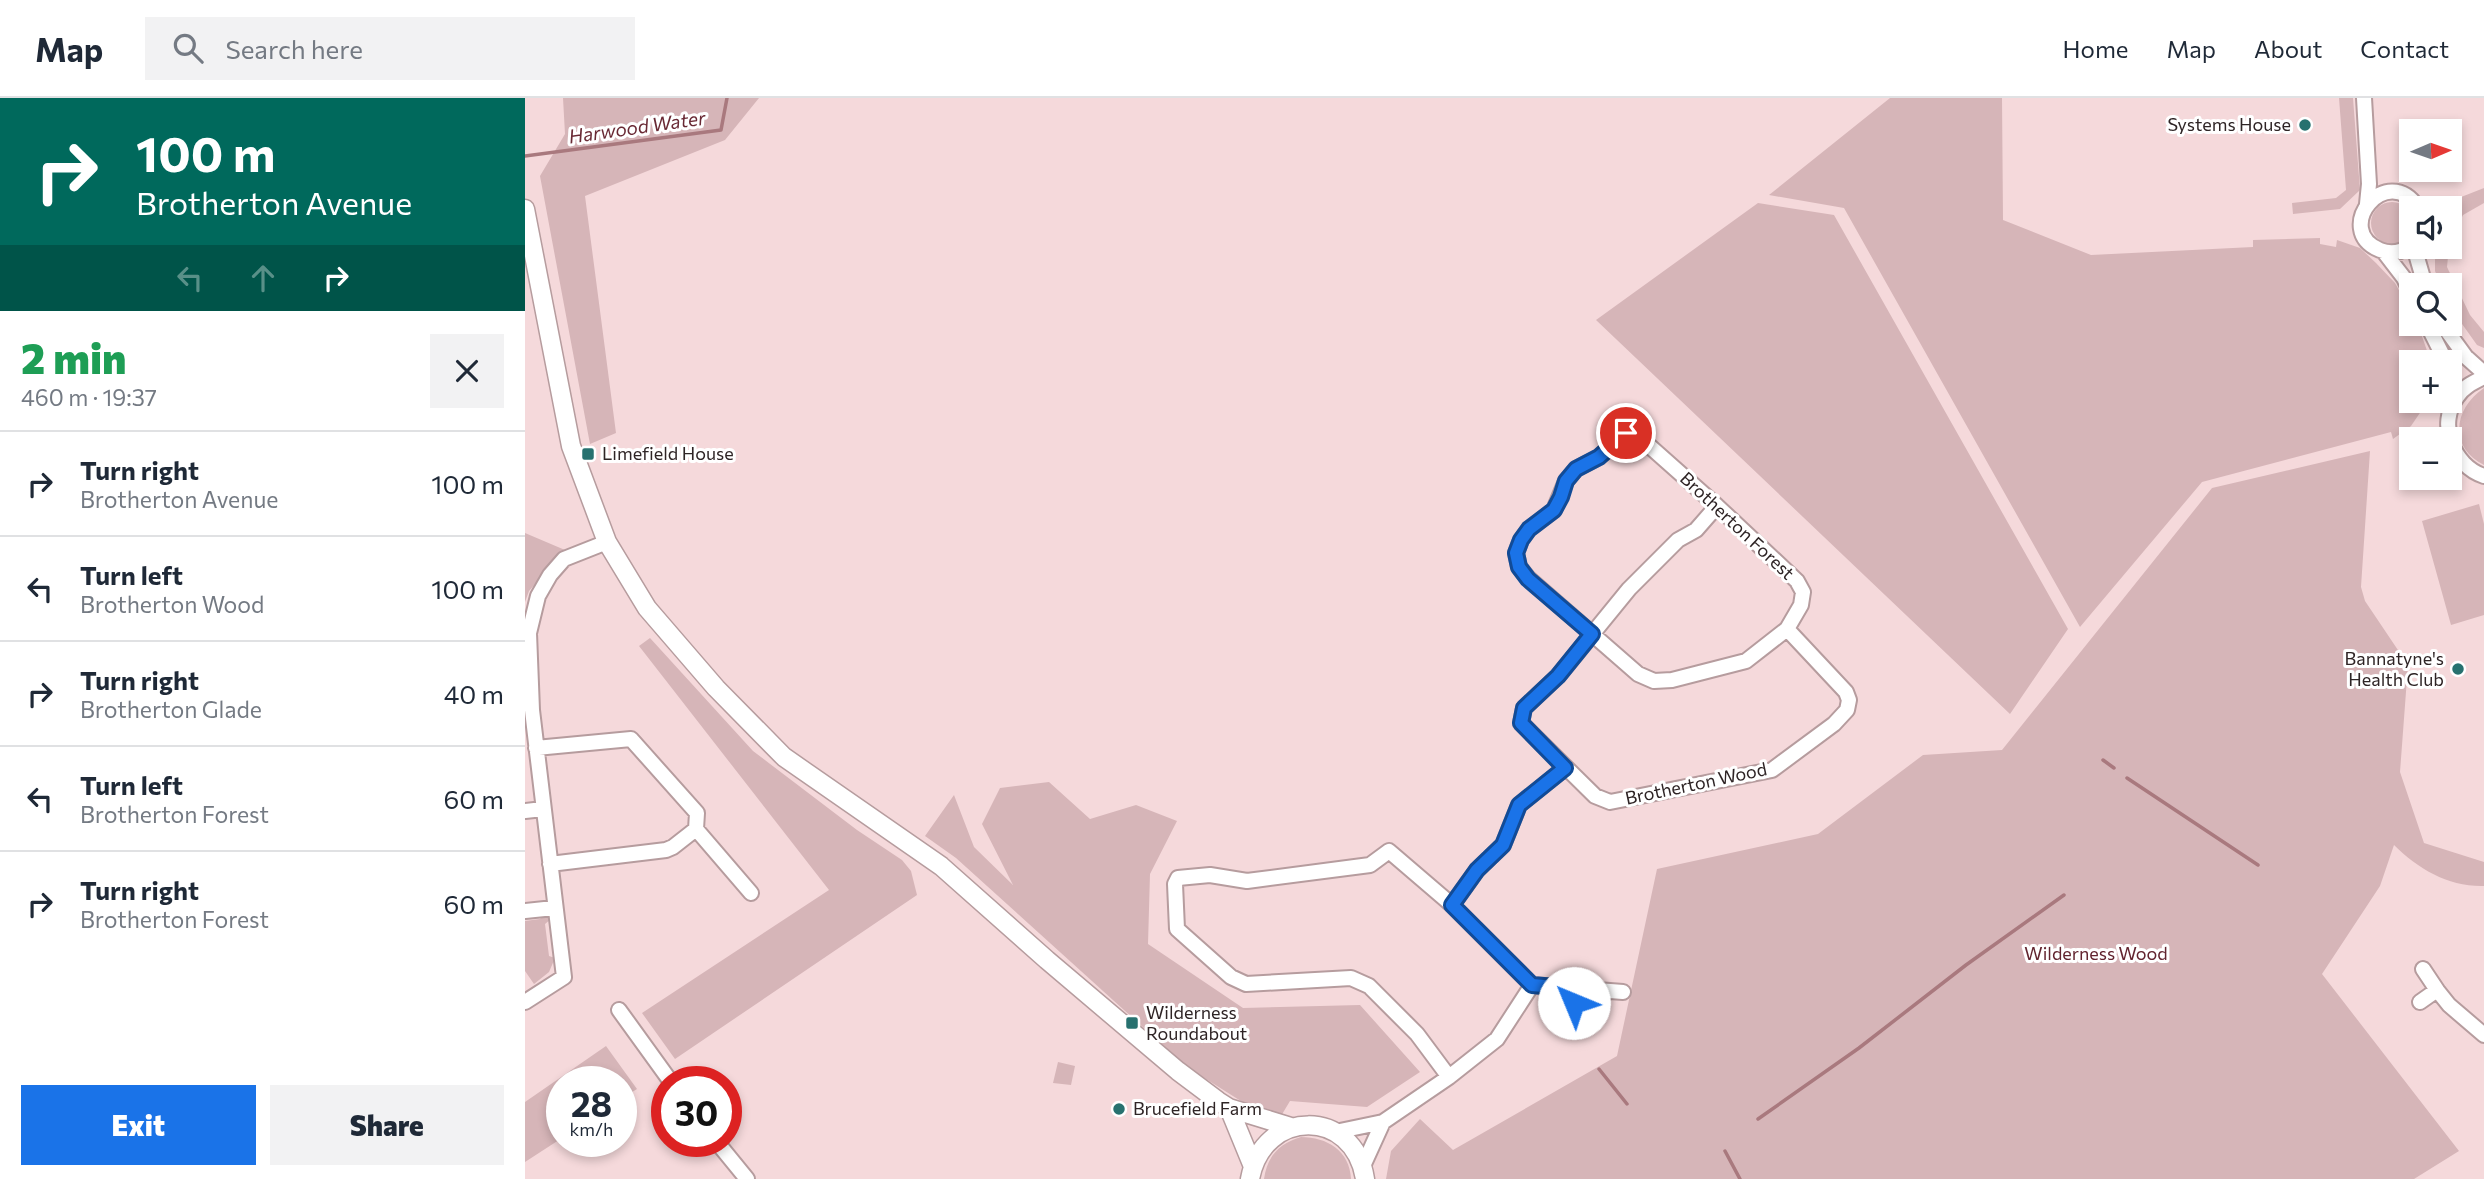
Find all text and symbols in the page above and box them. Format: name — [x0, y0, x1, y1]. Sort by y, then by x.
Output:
search box — [145, 17, 635, 80]
text: Map — [35, 28, 103, 69]
icon: search — [169, 29, 207, 67]
text: Search here — [225, 33, 363, 64]
text: Home — [2063, 34, 2129, 63]
text: Map — [2167, 34, 2216, 63]
text: About — [2254, 34, 2322, 63]
text: Contact — [2360, 34, 2449, 63]
water label: Harwood Water — [567, 105, 708, 147]
place label: Systems House — [2167, 113, 2291, 135]
marker: Systems House — [2297, 117, 2313, 133]
north arrow — [2399, 119, 2462, 182]
map controls — [2399, 119, 2462, 490]
text: 100 m — [136, 122, 275, 182]
icon: right — [21, 126, 112, 217]
text: Brotherton Avenue — [136, 182, 412, 222]
button: sound — [2399, 196, 2462, 259]
icon: left — [171, 259, 209, 297]
icon: ahead — [244, 259, 282, 297]
icon: right — [317, 259, 355, 297]
button: search — [2399, 273, 2462, 336]
text: 2 min — [21, 331, 127, 383]
button: close — [430, 334, 504, 408]
button: + — [2399, 350, 2462, 413]
text: 460 m · 19:37 — [21, 383, 157, 411]
pin — [1596, 403, 1656, 463]
icon: arrive — [1607, 414, 1645, 452]
button: − — [2399, 427, 2462, 490]
place label: Limefield House — [602, 442, 734, 464]
marker: Limefield House — [580, 446, 596, 462]
text: Turn right — [80, 454, 199, 485]
icon: right — [21, 465, 59, 503]
street label: Brotherton Forest — [1676, 467, 1799, 584]
text: 100 m — [431, 468, 504, 499]
text: Brotherton Avenue — [80, 485, 278, 513]
text: Turn left — [80, 559, 183, 590]
icon: left — [21, 570, 59, 608]
text: 100 m — [431, 573, 504, 604]
text: Brotherton Wood — [80, 590, 264, 618]
place label: Bannatyne's Health Club — [2345, 647, 2444, 690]
marker: Bannatyne's Health Club — [2450, 661, 2466, 677]
text: Turn right — [80, 664, 199, 695]
icon: right — [21, 675, 59, 713]
text: 40 m — [444, 678, 504, 709]
text: Brotherton Glade — [80, 695, 262, 723]
street label: Brotherton Wood — [1623, 757, 1769, 809]
text: Turn left — [80, 769, 183, 800]
icon: left — [21, 780, 59, 818]
text: 60 m — [444, 783, 504, 814]
text: Brotherton Forest — [80, 800, 269, 828]
text: Turn right — [80, 874, 199, 905]
icon: right — [21, 885, 59, 923]
text: 60 m — [444, 888, 504, 919]
text: Brotherton Forest — [80, 905, 269, 933]
park label: Wilderness Wood — [2024, 942, 2168, 964]
position arrow — [1537, 966, 1611, 1040]
place label: Wilderness Roundabout — [1146, 1001, 1247, 1044]
marker: Wilderness Roundabout — [1124, 1015, 1140, 1031]
speed limit sign: 30 — [651, 1066, 742, 1157]
text: 28 — [571, 1081, 612, 1124]
button: Exit — [21, 1085, 256, 1165]
button: Share — [270, 1085, 504, 1165]
place label: Brucefield Farm — [1133, 1097, 1262, 1119]
marker: Brucefield Farm — [1111, 1101, 1127, 1117]
text: km/h — [570, 1118, 613, 1140]

